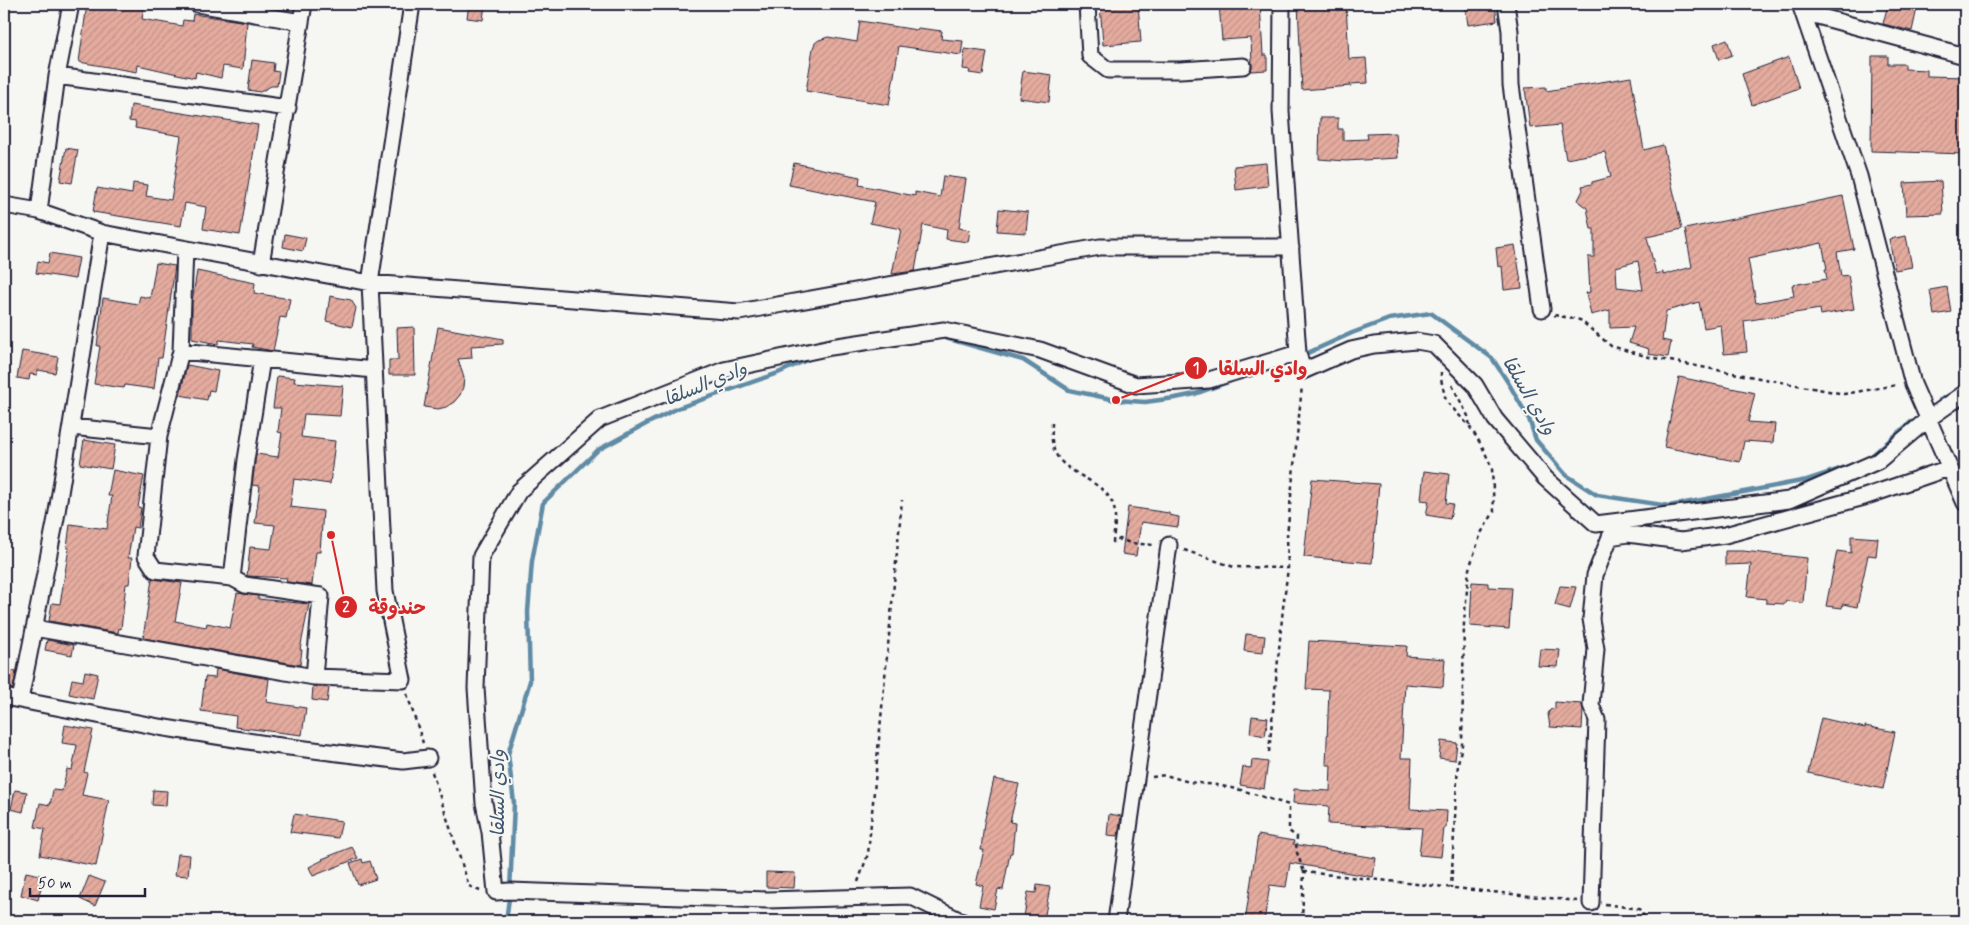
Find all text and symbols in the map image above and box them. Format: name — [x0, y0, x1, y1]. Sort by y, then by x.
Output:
callout: وادي السلقا — [1183, 351, 1318, 385]
water label: وادي السلقا — [1496, 352, 1561, 440]
water label: وادي السلقا — [660, 356, 751, 412]
text: وادي السلقا — [1218, 357, 1308, 383]
text: 1 — [1193, 359, 1199, 379]
callout: حندوقة — [334, 590, 436, 624]
text: حندوقة — [369, 596, 426, 621]
text: 2 — [342, 598, 350, 618]
water label: وادي السلقا — [486, 749, 511, 837]
scale bar — [30, 865, 145, 897]
text: 50 m — [38, 874, 72, 894]

